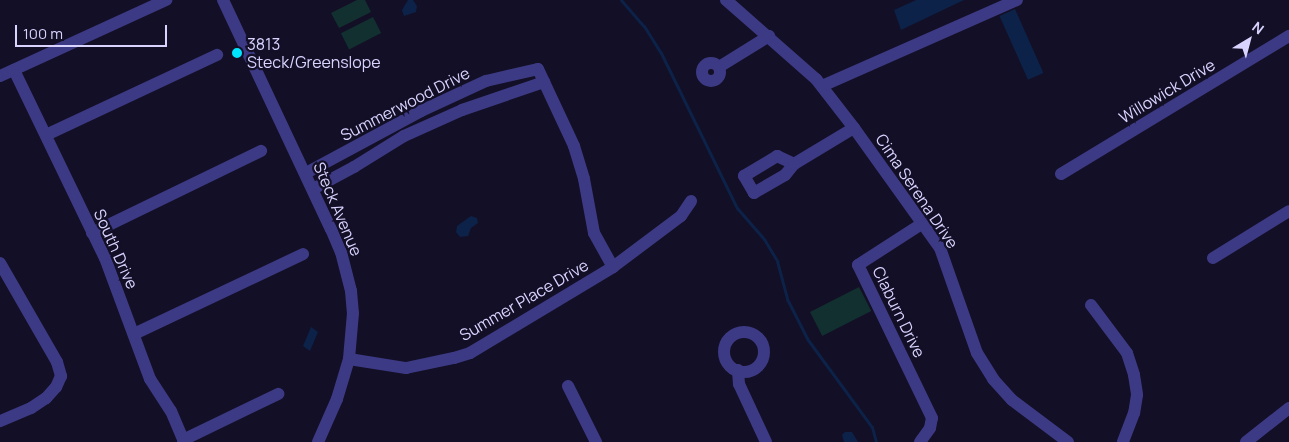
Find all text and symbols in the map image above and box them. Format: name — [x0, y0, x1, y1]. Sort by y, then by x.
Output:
scale bar — [18, 15, 170, 47]
north arrow — [1224, 15, 1274, 65]
text: N — [1249, 17, 1268, 38]
text: 100 m — [23, 23, 63, 44]
place label: 3813 Steck/Greenslope — [247, 34, 381, 72]
marker: 3813 Steck/Greenslope — [231, 47, 243, 59]
street label: Willowick Drive — [1116, 55, 1218, 127]
street label: Summerwood Drive — [337, 63, 473, 145]
street label: Cima Serena Drive — [872, 130, 962, 252]
street label: Steck Avenue — [310, 159, 366, 259]
street label: South Drive — [90, 206, 142, 292]
street label: Summer Place Drive — [456, 255, 592, 345]
street label: Claburn Drive — [869, 263, 929, 361]

